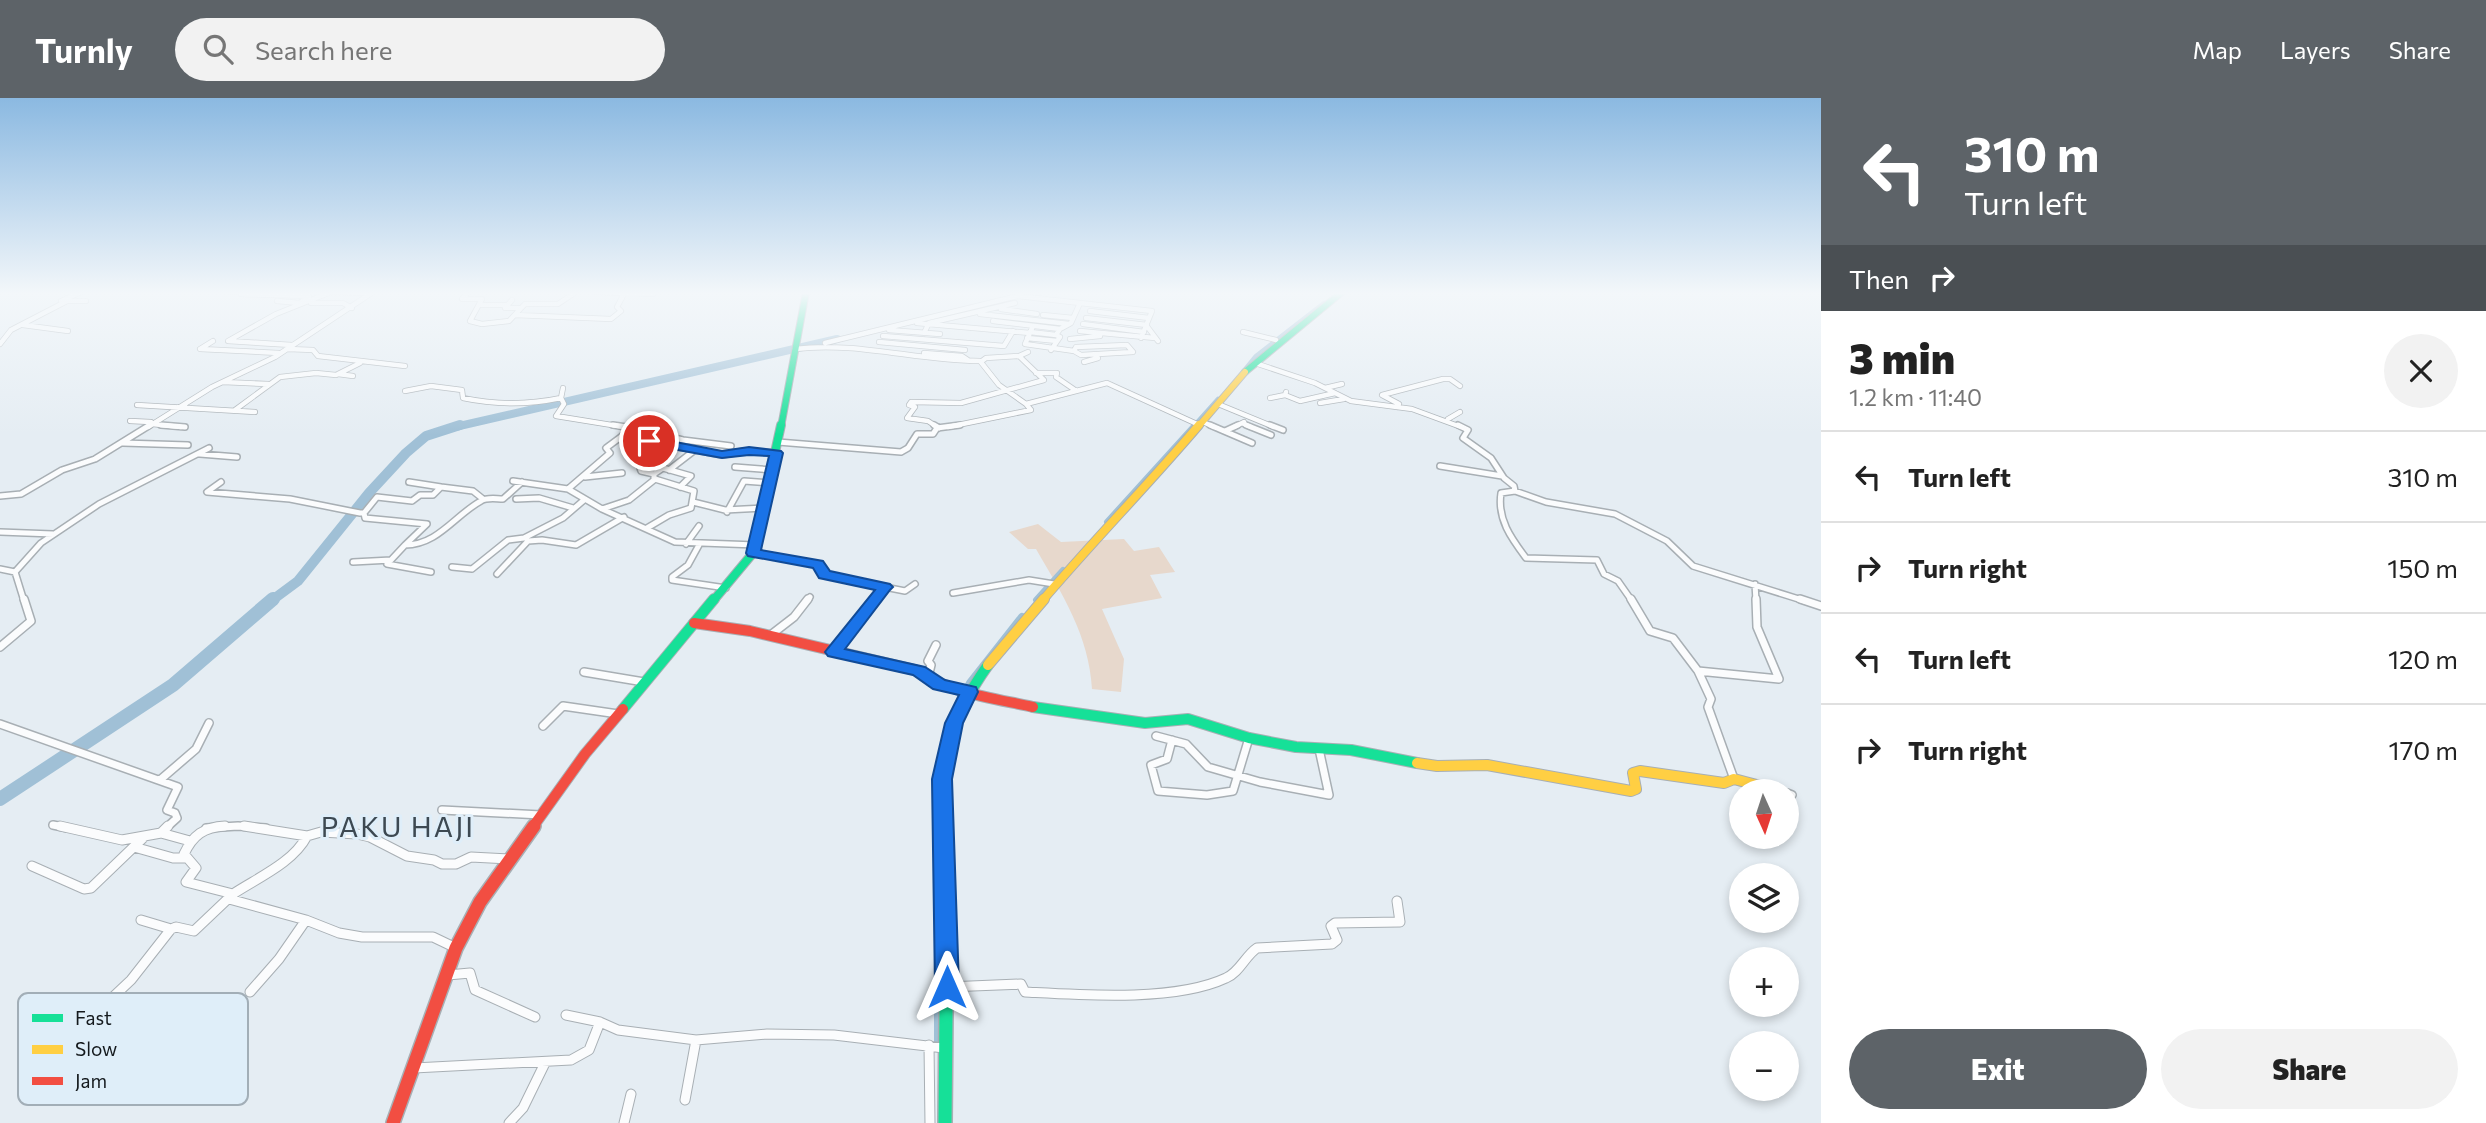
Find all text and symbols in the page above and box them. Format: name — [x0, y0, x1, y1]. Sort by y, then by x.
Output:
search box — [175, 18, 665, 81]
text: Turnly — [35, 29, 133, 70]
icon: search — [199, 30, 237, 68]
text: Search here — [255, 34, 392, 65]
text: Map — [2193, 35, 2242, 64]
text: Layers — [2280, 35, 2351, 64]
text: Share — [2389, 35, 2451, 64]
text: 310 m — [1964, 122, 2099, 182]
icon: left — [1849, 126, 1940, 217]
text: Turn left — [1964, 182, 2088, 222]
icon: right — [1923, 259, 1961, 297]
text: Then — [1849, 263, 1909, 294]
text: 3 min — [1849, 331, 1955, 383]
button: close — [2384, 334, 2458, 408]
text: 1.2 km · 11:40 — [1849, 383, 1982, 411]
pin — [619, 411, 679, 471]
icon: arrive — [630, 422, 668, 460]
icon: left — [1849, 458, 1887, 496]
text: Turn left — [1908, 461, 2011, 492]
text: 310 m — [2387, 461, 2458, 492]
icon: right — [1849, 549, 1887, 587]
text: Turn right — [1908, 552, 2027, 583]
text: 150 m — [2387, 552, 2458, 583]
icon: left — [1849, 640, 1887, 678]
text: Turn left — [1908, 643, 2011, 674]
text: 120 m — [2388, 643, 2458, 674]
icon: right — [1849, 731, 1887, 769]
text: Turn right — [1908, 734, 2027, 765]
text: 170 m — [2389, 734, 2458, 765]
north arrow — [1729, 779, 1799, 849]
map controls — [1729, 779, 1799, 1101]
district label: PAKU HAJI — [321, 809, 475, 843]
button: layers — [1729, 863, 1799, 933]
button: + — [1729, 947, 1799, 1017]
position arrow — [910, 950, 984, 1024]
legend — [18, 993, 248, 1105]
text: Fast — [75, 1006, 112, 1029]
button: Exit — [1849, 1029, 2147, 1109]
button: Share — [2161, 1029, 2458, 1109]
button: − — [1729, 1031, 1799, 1101]
text: Slow — [75, 1037, 117, 1060]
text: Jam — [75, 1069, 107, 1092]

